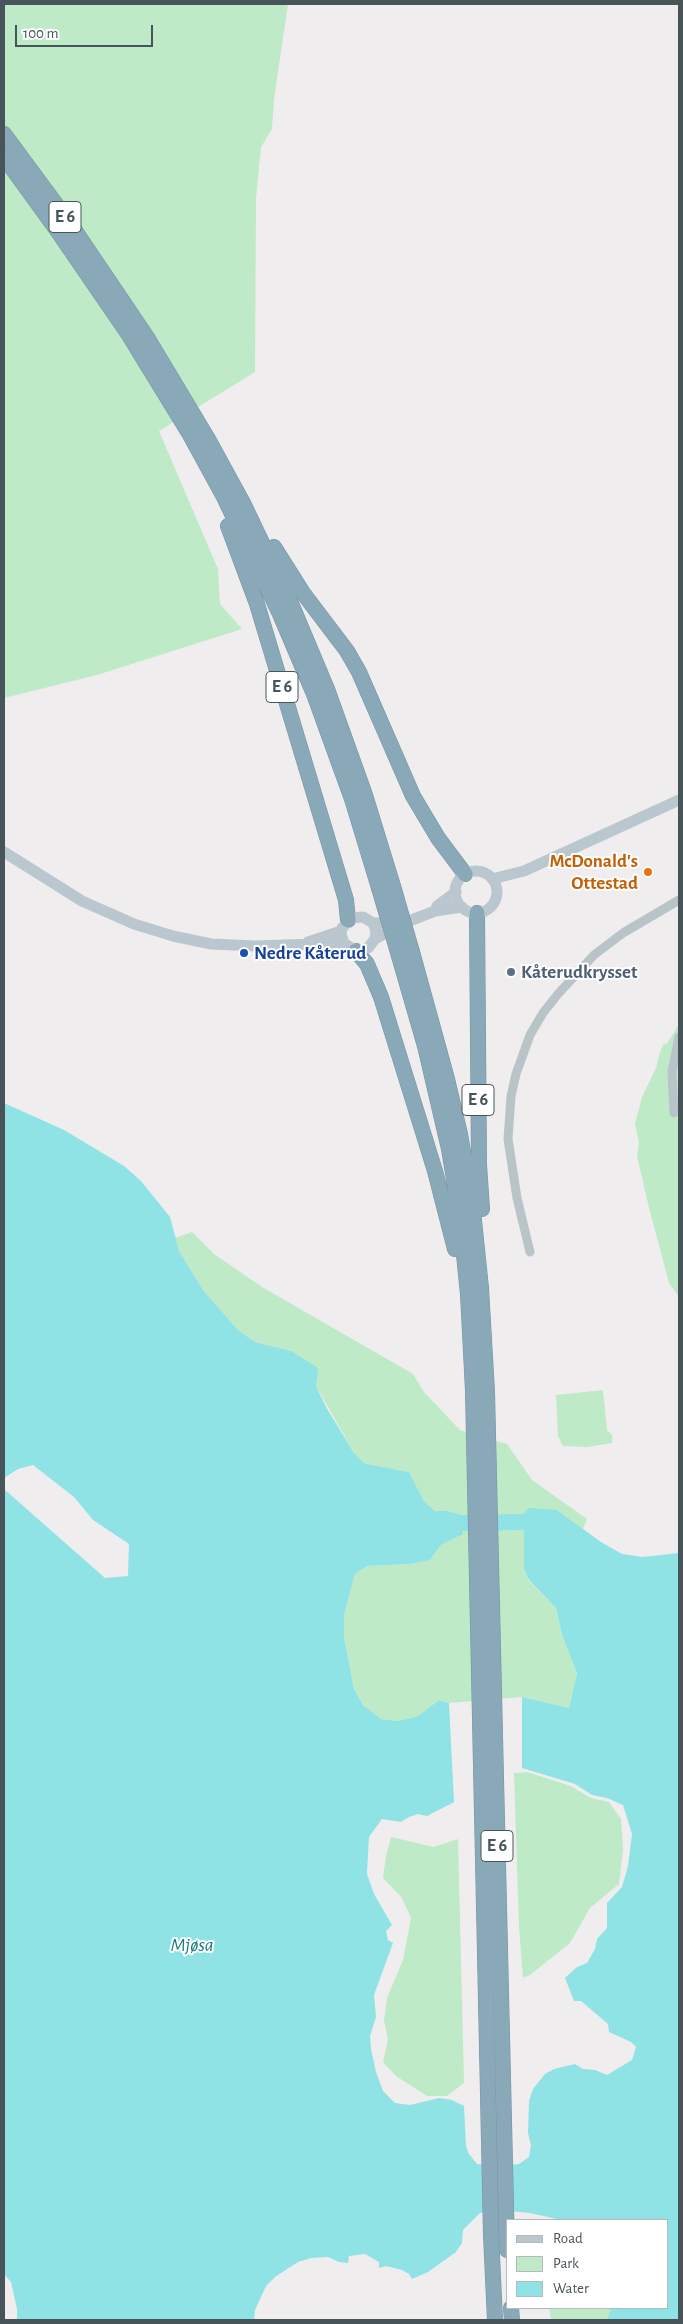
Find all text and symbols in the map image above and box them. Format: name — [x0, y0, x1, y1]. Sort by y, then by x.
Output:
scale bar — [18, 15, 155, 47]
text: 100 m — [23, 26, 58, 41]
road number: E 6 — [49, 202, 81, 232]
road number: E 6 — [266, 672, 298, 702]
place label: McDonald's Ottestad — [549, 850, 638, 894]
marker: McDonald's Ottestad — [642, 866, 654, 878]
place label: Nedre Kåterud — [254, 942, 366, 964]
marker: Nedre Kåterud — [238, 947, 250, 959]
place label: Kåterudkrysset — [521, 961, 638, 983]
marker: Kåterudkrysset — [505, 966, 517, 978]
road number: E 6 — [462, 1084, 494, 1116]
road number: E 6 — [481, 1830, 513, 1862]
water label: Mjøsa — [170, 1933, 214, 1957]
legend — [506, 2219, 668, 2309]
text: Road — [553, 2231, 583, 2246]
text: Park — [553, 2256, 579, 2271]
text: Water — [553, 2281, 589, 2296]

